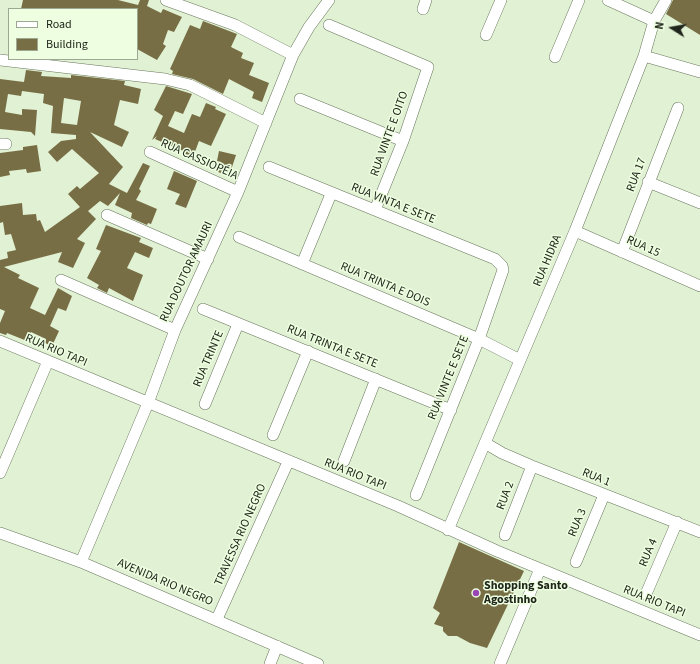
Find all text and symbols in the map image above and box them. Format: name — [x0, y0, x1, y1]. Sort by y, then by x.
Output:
legend — [8, 8, 138, 60]
north arrow — [652, 8, 692, 48]
text: Road — [46, 16, 72, 33]
text: N — [652, 21, 668, 31]
text: Building — [46, 36, 88, 53]
street label: RUA VINTE E OITO — [368, 89, 412, 179]
street label: RUA CASSIOPÉIA — [158, 136, 240, 184]
street label: RUA 17 — [624, 156, 650, 194]
street label: RUA VINTA E SETE — [349, 181, 437, 227]
street label: RUA DOUTOR AMAURI — [157, 220, 217, 324]
street label: RUA HIDRA — [531, 233, 565, 289]
street label: RUA 15 — [624, 233, 662, 261]
street label: RUA TRINTA E DOIS — [338, 260, 432, 310]
street label: RUA TRINTA E SETE — [285, 322, 379, 372]
street label: RUA TRINTE — [191, 328, 227, 390]
street label: RUA RIO TAPI — [23, 331, 89, 371]
street label: RUA VINTE E SETE — [426, 334, 472, 422]
street label: RUA RIO TAPI — [322, 456, 388, 494]
street label: RUA 1 — [580, 466, 612, 490]
street label: RUA 2 — [494, 480, 518, 512]
street label: TRAVESSA RIO NEGRO — [212, 482, 270, 588]
street label: RUA 3 — [566, 507, 590, 539]
street label: RUA 4 — [637, 537, 661, 569]
street label: AVENIDA RIO NEGRO — [115, 556, 215, 610]
place label: Shopping Santo Agostinho — [484, 579, 568, 607]
street label: RUA RIO TAPI — [621, 583, 687, 621]
marker: Shopping Santo Agostinho — [471, 588, 481, 598]

